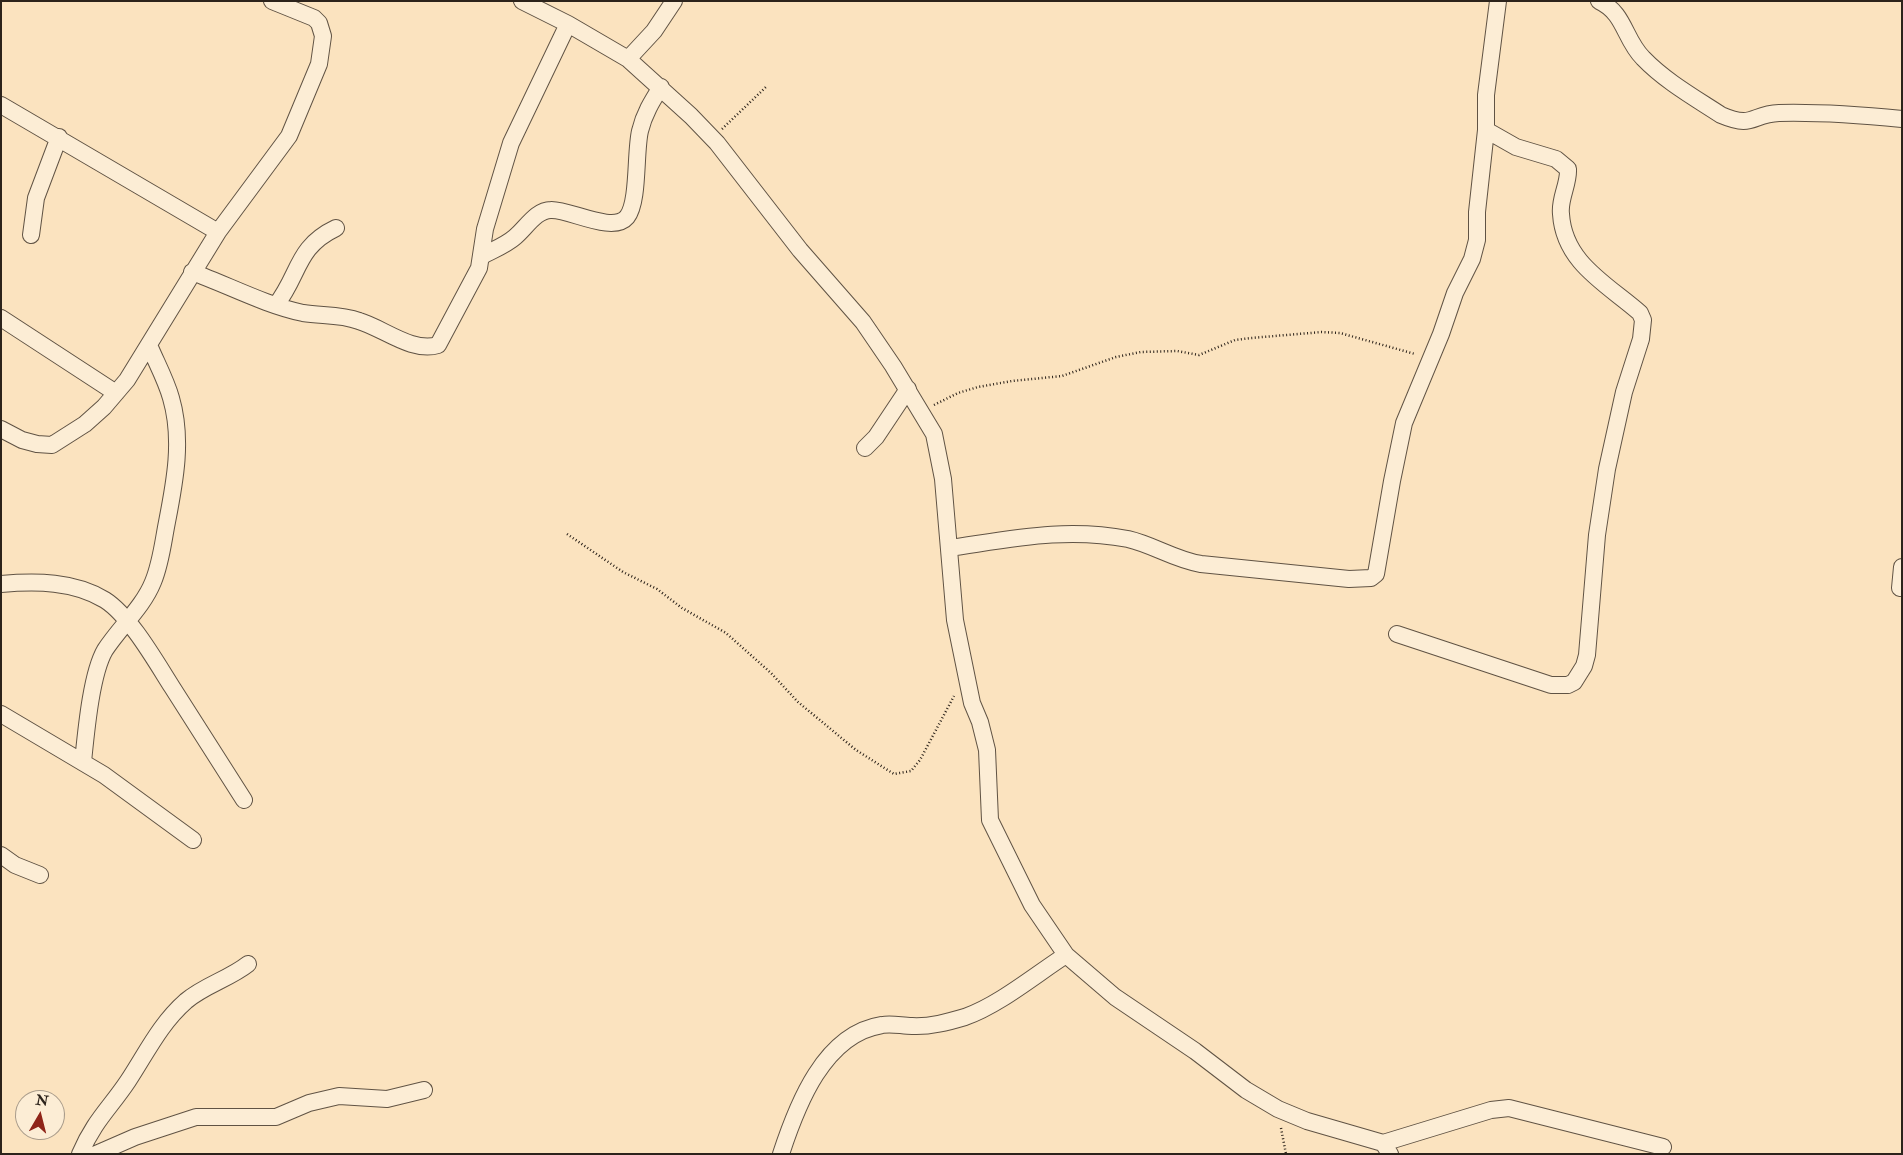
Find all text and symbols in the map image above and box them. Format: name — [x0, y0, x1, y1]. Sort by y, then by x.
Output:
north arrow — [15, 1090, 65, 1140]
text: N — [35, 1091, 49, 1110]

